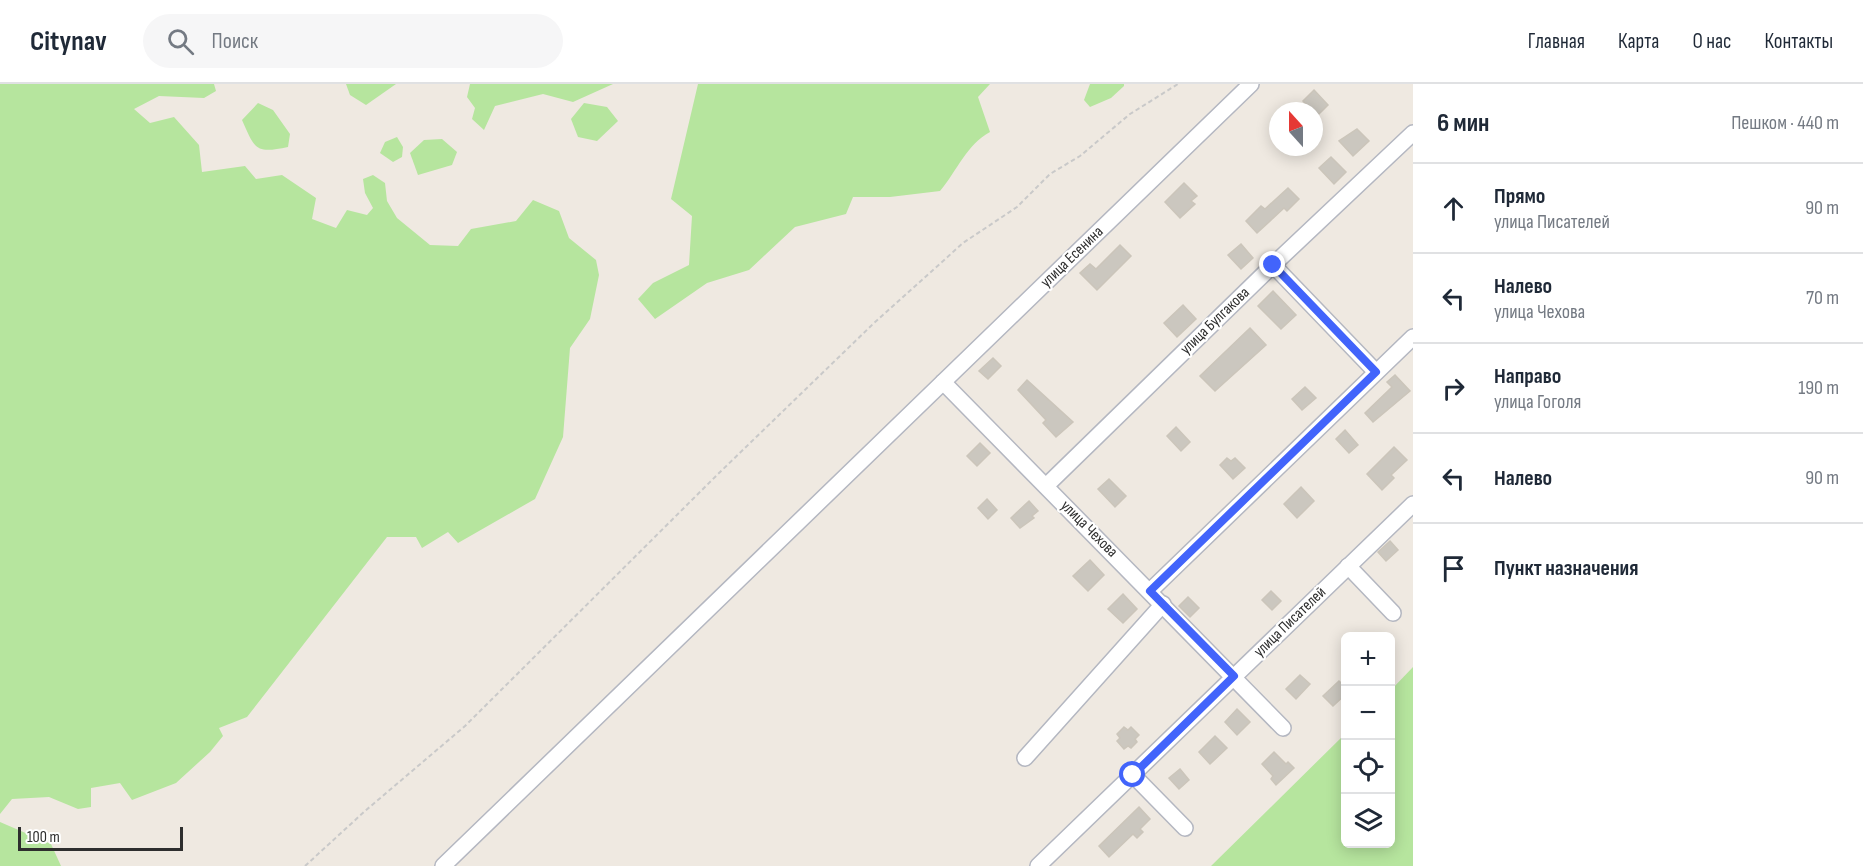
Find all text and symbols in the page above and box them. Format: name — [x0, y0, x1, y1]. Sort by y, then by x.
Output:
search box — [143, 14, 563, 68]
text: Citynav — [30, 25, 107, 58]
icon: search — [164, 25, 197, 58]
text: Поиск — [212, 28, 258, 55]
text: Главная — [1528, 29, 1585, 54]
text: Карта — [1618, 29, 1659, 54]
text: О нас — [1692, 29, 1731, 54]
text: Контакты — [1764, 29, 1833, 54]
north arrow — [1269, 102, 1323, 156]
text: 6 мин — [1437, 108, 1489, 139]
text: Пешком · 440 m — [1731, 111, 1839, 135]
text: Прямо — [1494, 183, 1545, 210]
icon: ahead — [1437, 192, 1470, 225]
text: 90 m — [1805, 196, 1839, 220]
text: улица Писателей — [1494, 210, 1610, 234]
street label: улица Есенина — [1037, 222, 1107, 292]
route end — [1259, 251, 1285, 277]
text: Налево — [1494, 273, 1552, 300]
icon: left — [1437, 282, 1470, 315]
street label: улица Булгакова — [1176, 283, 1254, 359]
text: 70 m — [1806, 286, 1839, 310]
text: улица Чехова — [1494, 300, 1585, 324]
text: Направо — [1494, 363, 1561, 390]
icon: right — [1437, 372, 1470, 405]
text: 190 m — [1798, 376, 1839, 400]
text: улица Гоголя — [1494, 390, 1581, 414]
icon: left — [1437, 462, 1470, 495]
text: Налево — [1494, 465, 1552, 492]
text: 90 m — [1805, 466, 1839, 490]
street label: улица Чехова — [1056, 496, 1122, 562]
icon: arrive — [1437, 552, 1470, 585]
text: Пункт назначения — [1494, 555, 1638, 582]
street label: улица Писателей — [1250, 583, 1330, 661]
map controls — [1341, 632, 1395, 848]
button: + — [1341, 632, 1395, 686]
button: − — [1341, 686, 1395, 740]
button: locate — [1341, 740, 1395, 794]
route start — [1119, 761, 1145, 787]
button: layers — [1341, 794, 1395, 848]
scale bar — [18, 824, 183, 852]
text: 100 m — [27, 828, 60, 847]

